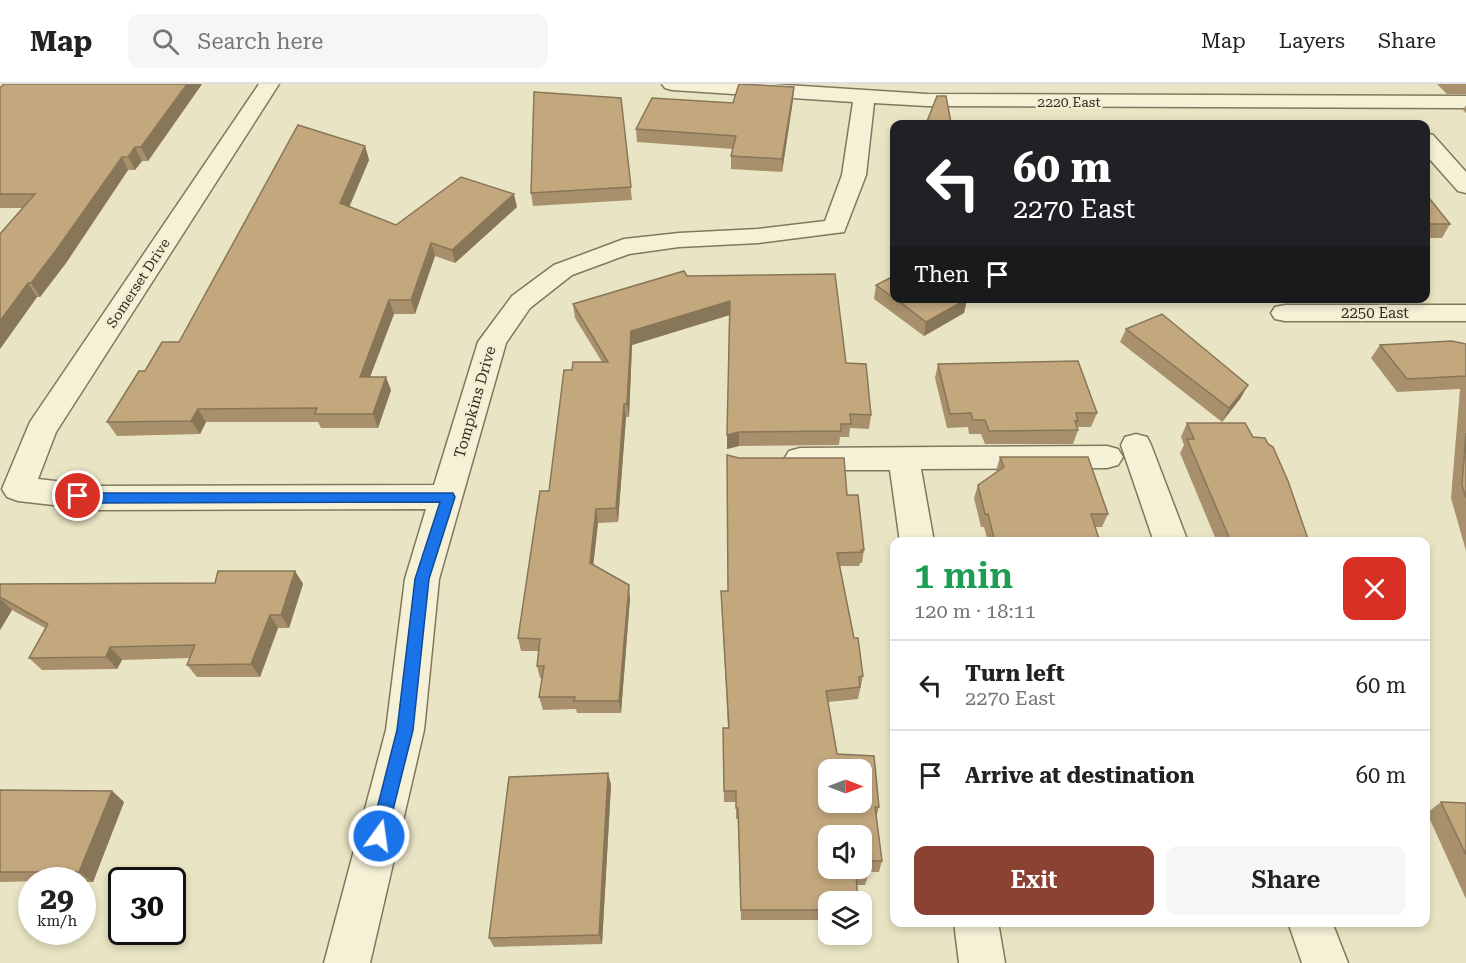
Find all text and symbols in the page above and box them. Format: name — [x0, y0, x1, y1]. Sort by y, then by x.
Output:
search box — [128, 14, 548, 68]
text: Map — [30, 25, 92, 58]
icon: search — [149, 25, 182, 58]
text: Search here — [197, 29, 323, 54]
text: Map — [1201, 29, 1246, 53]
text: Layers — [1279, 29, 1345, 53]
text: Share — [1378, 29, 1436, 53]
street label: 2220 East — [1037, 94, 1101, 110]
text: 60 m — [1013, 143, 1111, 192]
icon: left — [914, 144, 992, 222]
text: 2270 East — [1013, 193, 1135, 225]
street label: Somerset Drive — [103, 235, 173, 331]
icon: arrive — [981, 258, 1014, 291]
text: Then — [914, 262, 969, 287]
street label: 2250 East — [1341, 304, 1409, 322]
street label: Tompkins Drive — [450, 344, 500, 460]
pin — [52, 470, 103, 521]
icon: arrive — [61, 479, 94, 512]
text: 1 min — [914, 555, 1013, 597]
button: close — [1343, 557, 1406, 620]
text: 120 m · 18:11 — [914, 599, 1036, 623]
text: Turn left — [965, 661, 1065, 686]
icon: left — [914, 669, 947, 702]
text: 60 m — [1356, 673, 1406, 698]
text: 2270 East — [965, 686, 1056, 710]
north arrow — [818, 759, 872, 813]
map controls — [818, 759, 872, 945]
icon: arrive — [914, 759, 947, 792]
text: Arrive at destination — [965, 763, 1194, 788]
text: 60 m — [1356, 763, 1406, 788]
position arrow — [347, 804, 411, 868]
button: sound — [818, 825, 872, 879]
button: Exit — [914, 846, 1154, 915]
button: Share — [1166, 846, 1406, 915]
speed limit sign: 30 — [108, 867, 186, 945]
text: 29 — [40, 881, 74, 916]
button: layers — [818, 891, 872, 945]
text: km/h — [37, 912, 77, 930]

